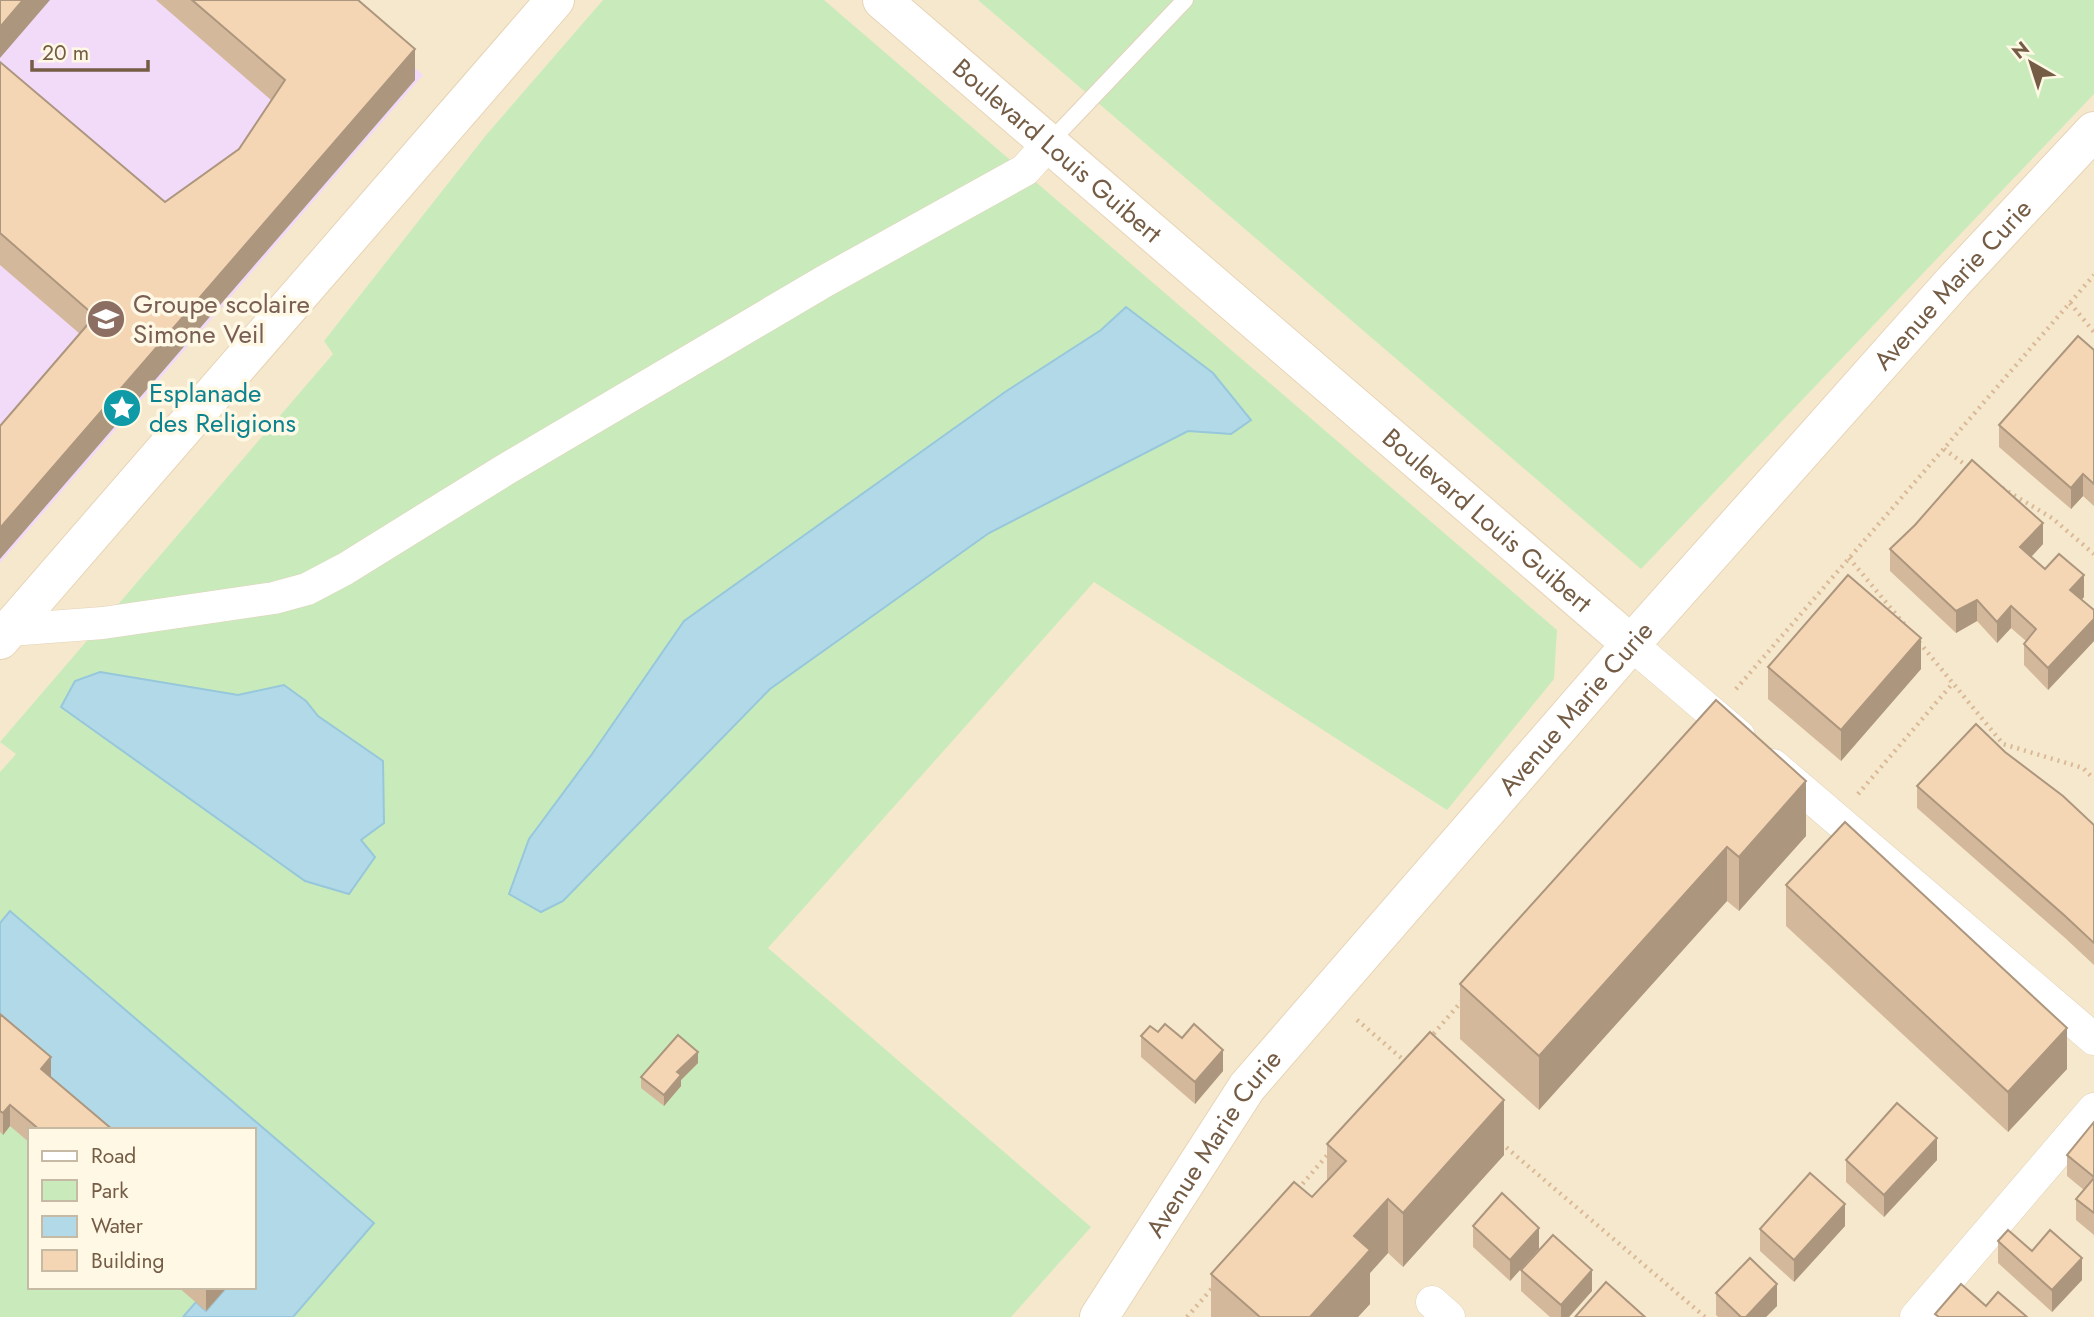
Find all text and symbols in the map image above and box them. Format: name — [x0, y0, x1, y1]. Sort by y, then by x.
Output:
scale bar — [32, 28, 147, 72]
north arrow — [1996, 28, 2066, 98]
text: N — [2006, 35, 2035, 65]
text: 20 m — [42, 38, 89, 68]
street label: Boulevard Louis Guibert — [944, 50, 1171, 252]
street label: Avenue Marie Curie — [1864, 190, 2040, 378]
place label: Groupe scolaire Simone Veil — [133, 285, 310, 353]
school or university icon: Groupe scolaire Simone Veil — [85, 298, 127, 340]
place label: Esplanade des Religions — [149, 374, 296, 442]
place icon: Esplanade des Religions — [101, 387, 143, 429]
street label: Boulevard Louis Guibert — [1374, 419, 1601, 622]
street label: Avenue Marie Curie — [1489, 613, 1662, 804]
street label: Avenue Marie Curie — [1136, 1041, 1290, 1245]
legend — [28, 1128, 256, 1289]
text: Road — [91, 1141, 136, 1171]
text: Park — [91, 1176, 129, 1206]
text: Water — [91, 1211, 144, 1241]
text: Building — [91, 1246, 164, 1276]

